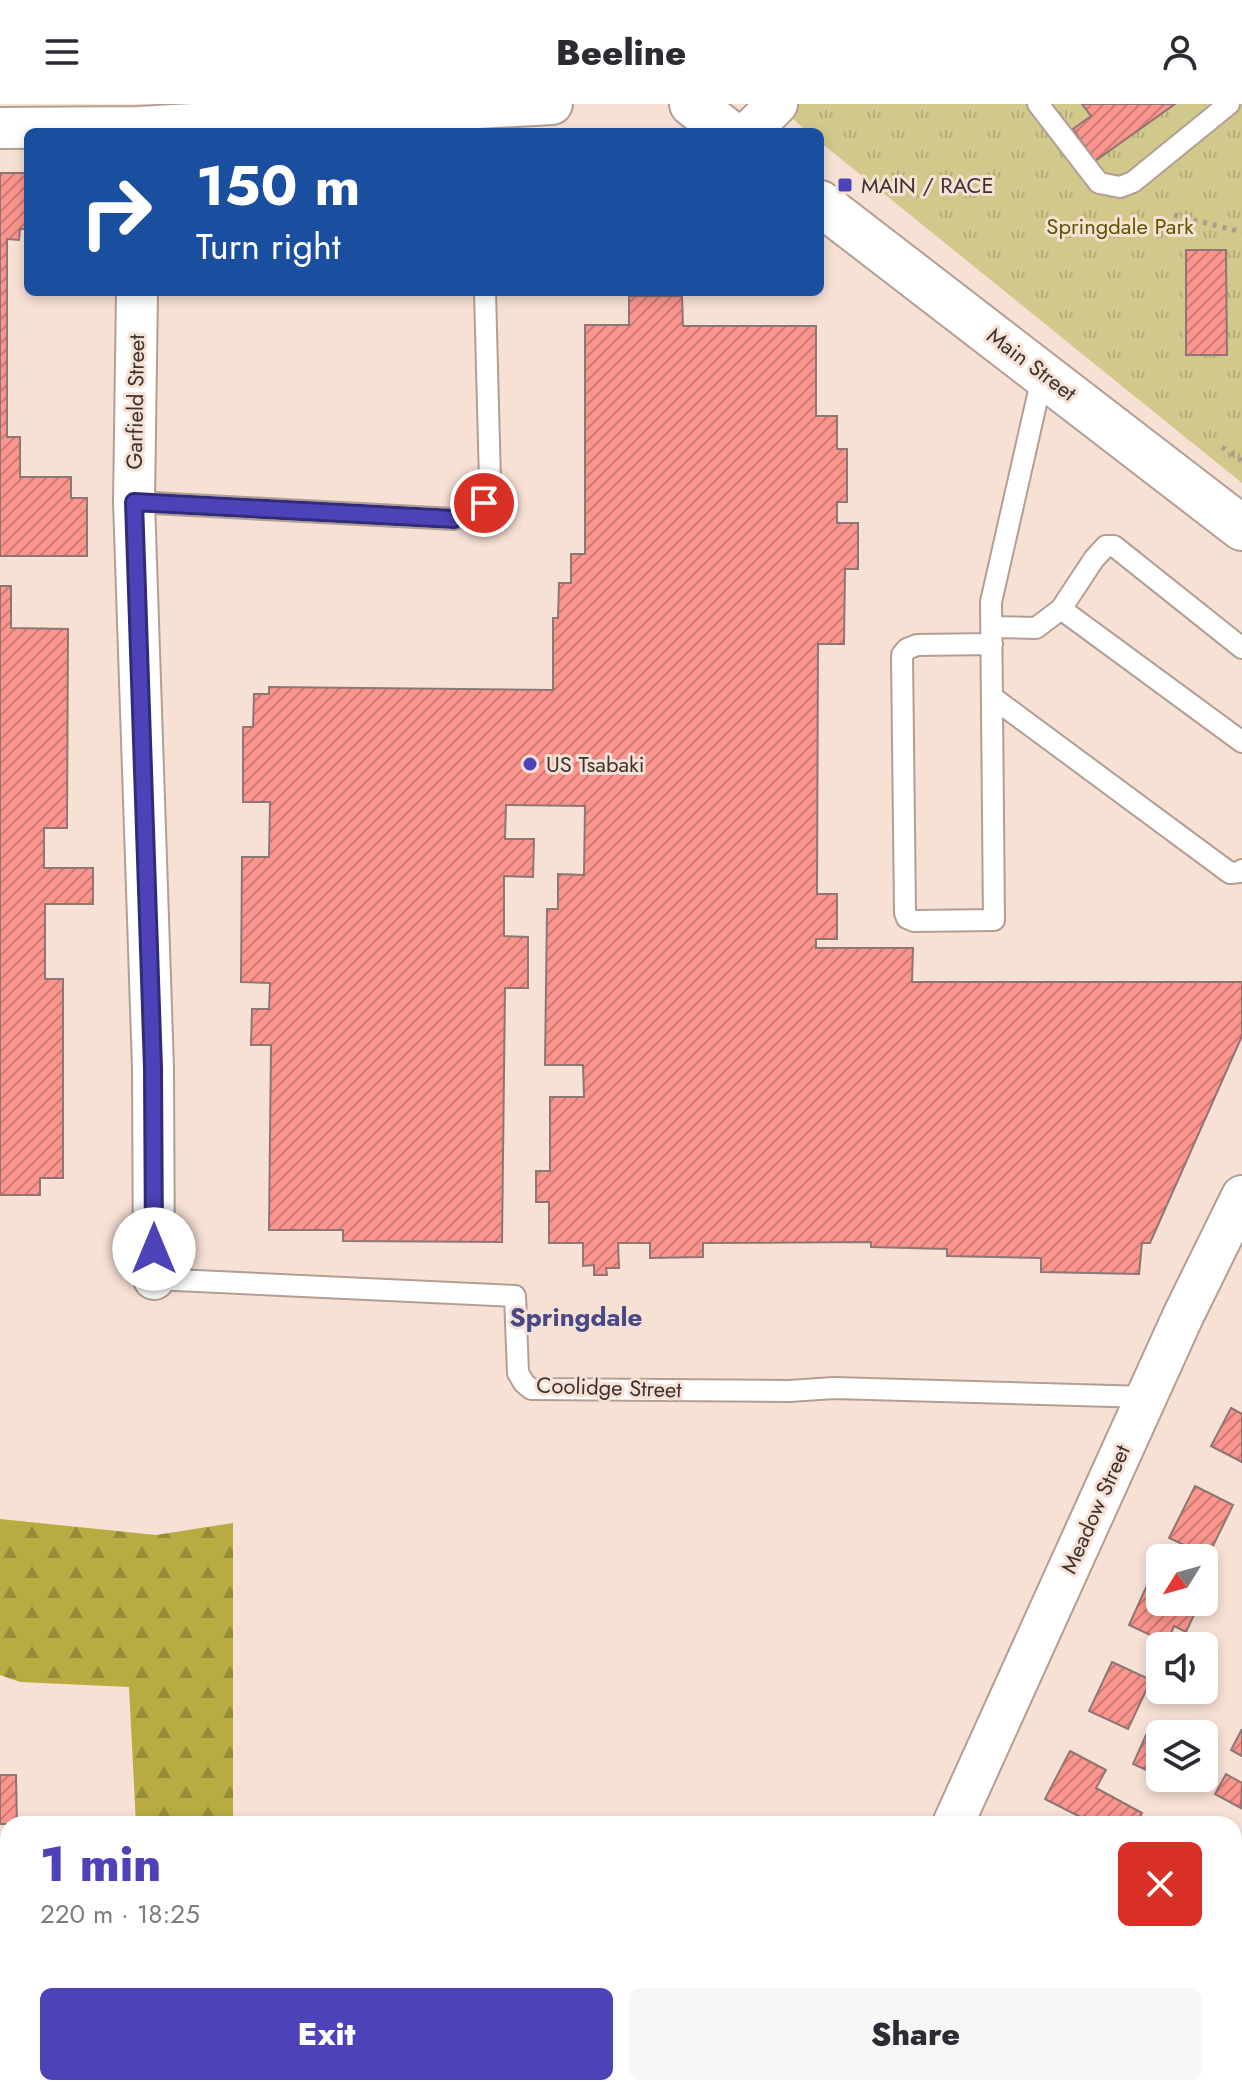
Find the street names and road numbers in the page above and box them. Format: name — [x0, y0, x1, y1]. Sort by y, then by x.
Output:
street label: Main Street — [981, 320, 1084, 409]
street label: Garfield Street — [118, 333, 152, 470]
street label: Coolidge Street — [536, 1368, 683, 1406]
street label: Meadow Street — [1052, 1439, 1138, 1579]

